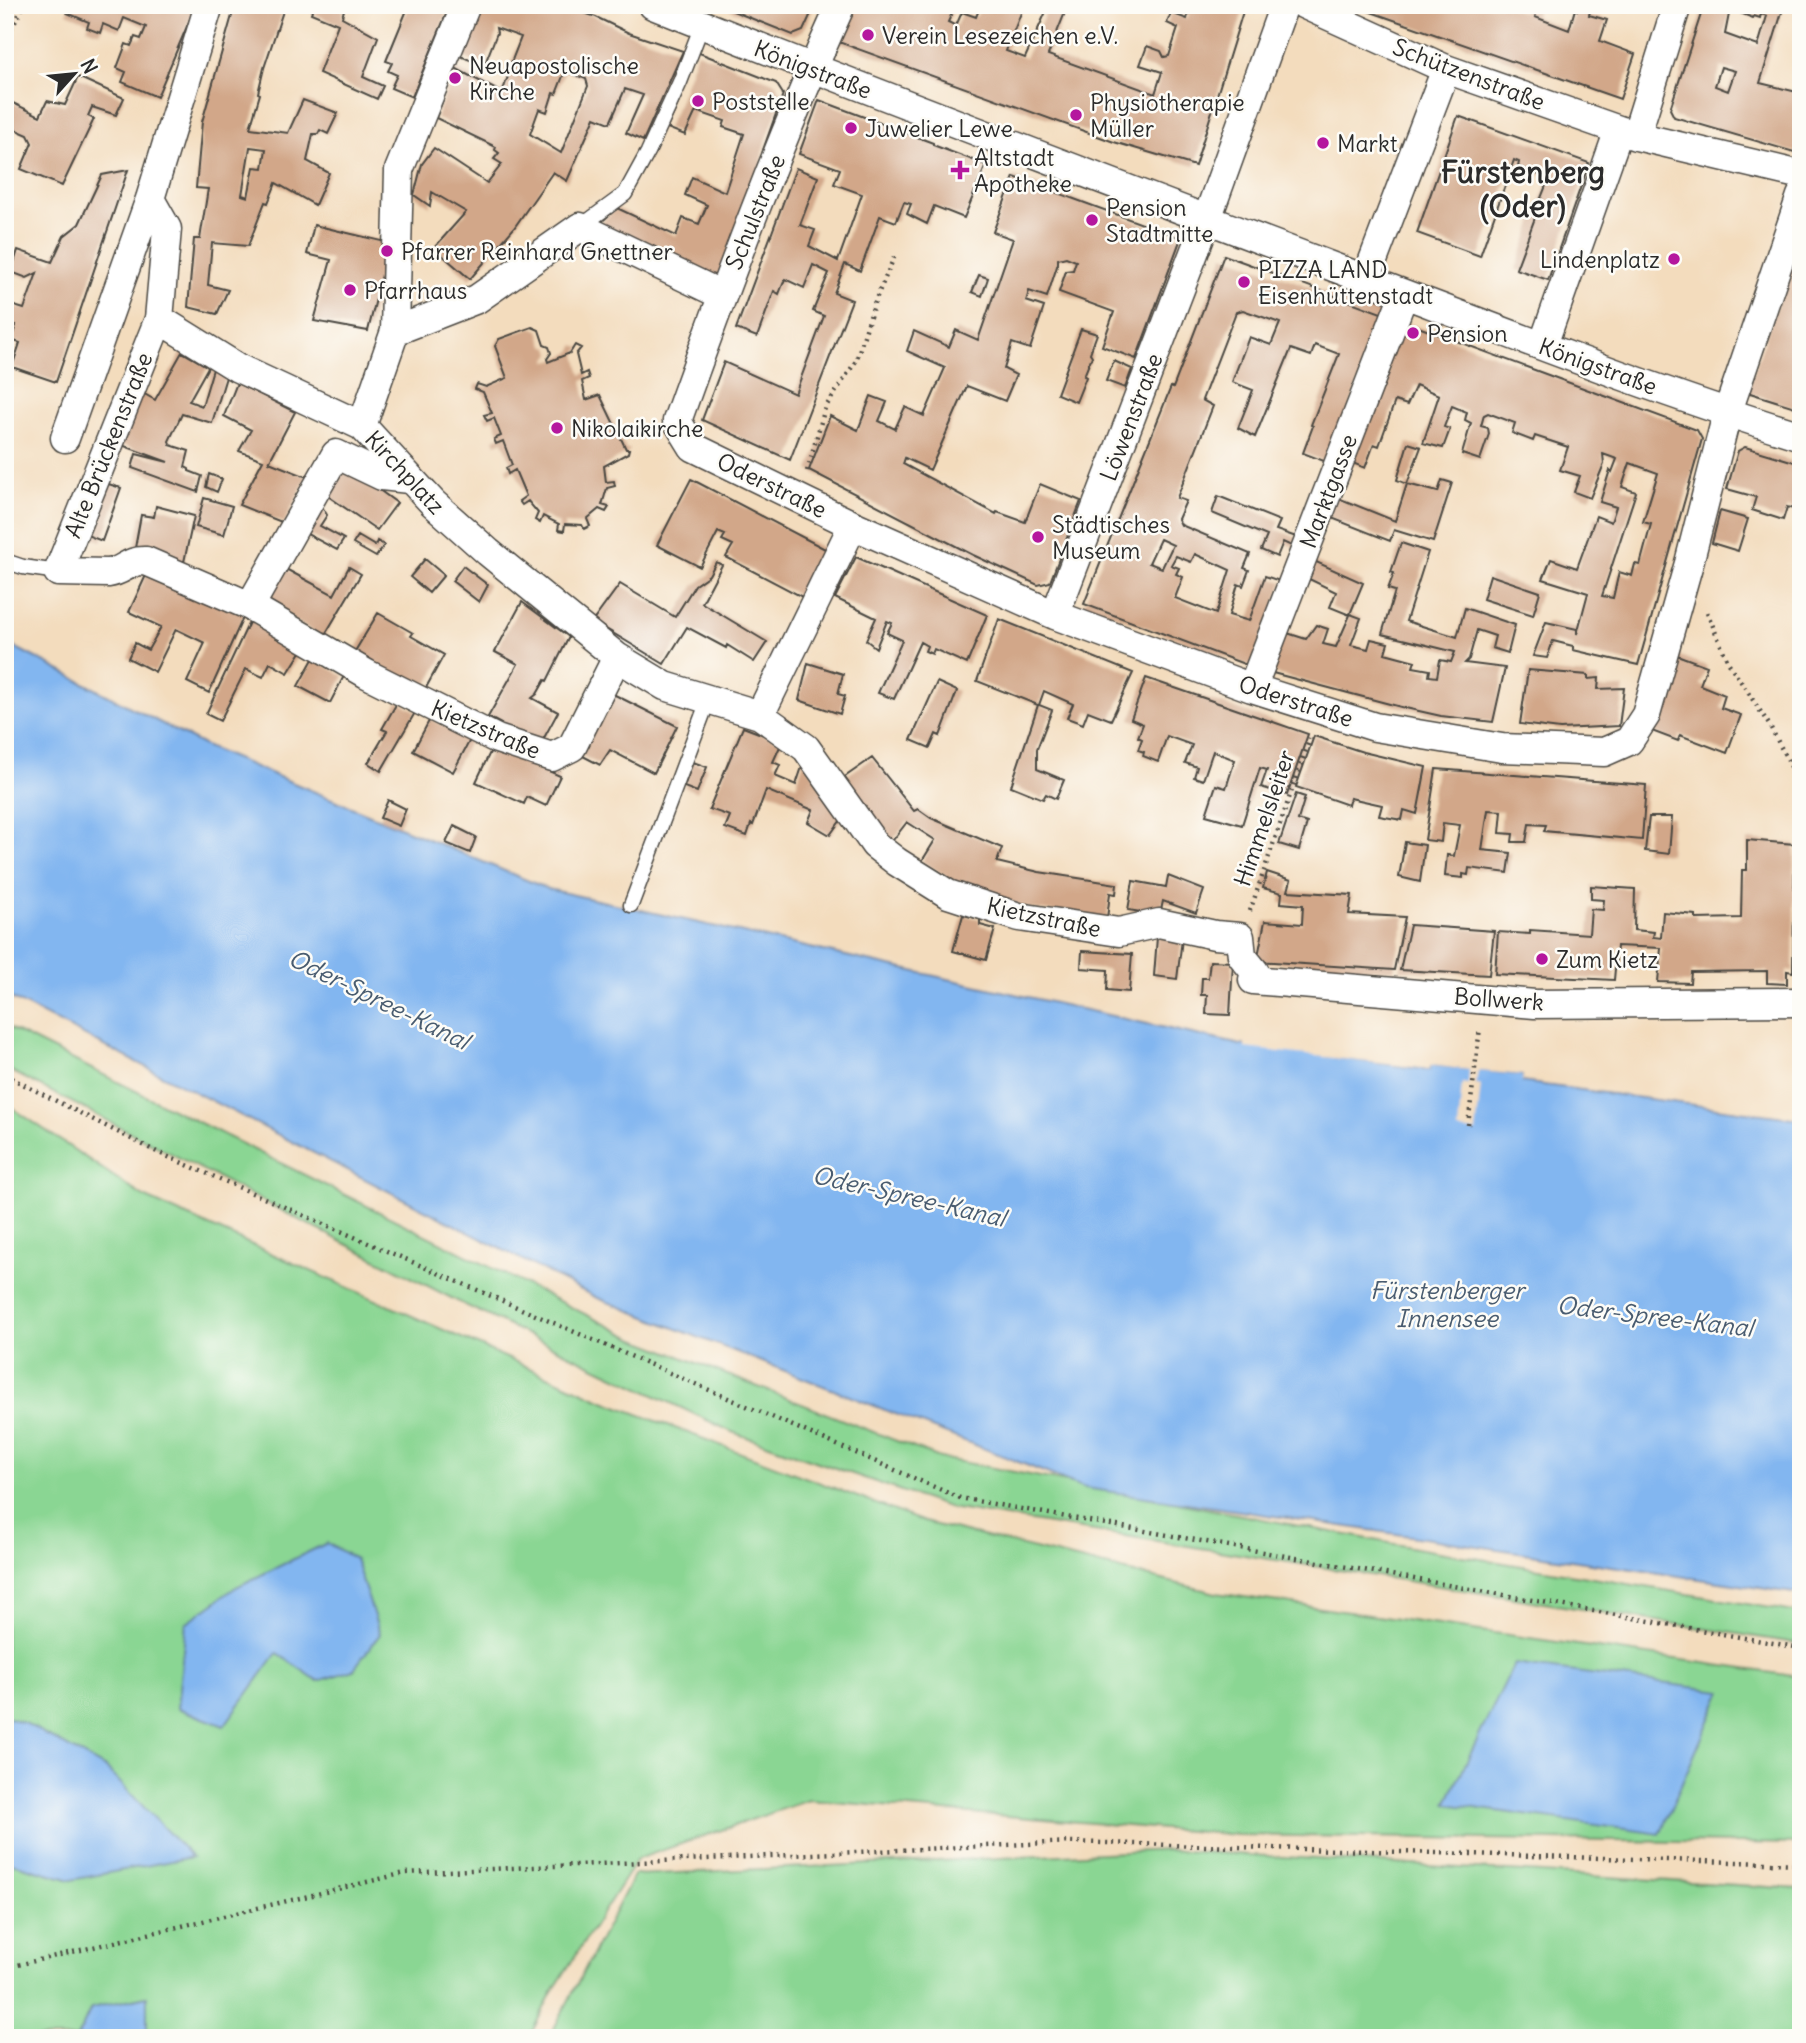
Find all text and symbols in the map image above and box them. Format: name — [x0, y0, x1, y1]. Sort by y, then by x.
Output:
place label: Verein Lesezeichen e.V. — [882, 21, 1118, 50]
marker: Verein Lesezeichen e.V. — [860, 27, 876, 43]
street label: Schützenstraße — [1389, 32, 1549, 116]
street label: Königstraße — [750, 33, 876, 105]
north arrow — [38, 38, 108, 108]
place label: Neuapostolische Kirche — [469, 51, 639, 106]
text: N — [75, 55, 103, 78]
marker: Neuapostolische Kirche — [447, 70, 463, 86]
place label: Poststelle — [712, 87, 810, 116]
place label: Physiotherapie Müller — [1090, 88, 1245, 143]
marker: Poststelle — [690, 93, 706, 109]
marker: Physiotherapie Müller — [1068, 107, 1084, 123]
place label: Juwelier Lewe — [865, 114, 1013, 143]
marker: Juwelier Lewe — [843, 120, 859, 136]
place label: Markt — [1337, 129, 1398, 158]
marker: Markt — [1315, 135, 1331, 151]
place label: Altstadt Apotheke — [974, 143, 1072, 198]
street label: Schulstraße — [719, 150, 791, 274]
district label: Fürstenberg (Oder) — [1441, 153, 1605, 225]
marker: Altstadt Apotheke — [952, 162, 968, 178]
place label: Pension Stadtmitte — [1106, 193, 1213, 248]
marker: Pension Stadtmitte — [1084, 212, 1100, 228]
place label: Pfarrer Reinhard Gnettner — [401, 237, 674, 266]
marker: Pfarrer Reinhard Gnettner — [379, 243, 395, 259]
place label: Lindenplatz — [1540, 245, 1660, 274]
marker: Lindenplatz — [1666, 251, 1682, 267]
place label: PIZZA LAND Eisenhüttenstadt — [1258, 255, 1433, 310]
marker: PIZZA LAND Eisenhüttenstadt — [1236, 274, 1252, 290]
place label: Pfarrhaus — [364, 276, 467, 305]
marker: Pfarrhaus — [342, 282, 358, 298]
place label: Pension — [1427, 319, 1508, 348]
marker: Pension — [1405, 325, 1421, 341]
street label: Königstraße — [1535, 331, 1661, 401]
street label: Alte Brückenstraße — [58, 348, 158, 542]
street label: Löwenstraße — [1093, 349, 1169, 485]
place label: Nikolaikirche — [571, 414, 703, 443]
marker: Nikolaikirche — [549, 420, 565, 436]
street label: Kirchplatz — [359, 424, 451, 520]
street label: Marktgasse — [1293, 430, 1363, 552]
street label: Oderstraße — [712, 446, 832, 524]
place label: Städtisches Museum — [1052, 510, 1170, 565]
marker: Städtisches Museum — [1030, 529, 1046, 545]
street label: Oderstraße — [1235, 669, 1357, 733]
street label: Kietzstraße — [427, 693, 545, 765]
street label: Himmelsleiter — [1227, 746, 1301, 890]
street label: Kietzstraße — [984, 891, 1104, 943]
water label: Oder-Spree-Kanal — [284, 942, 477, 1057]
place label: Zum Kietz — [1556, 945, 1658, 974]
marker: Zum Kietz — [1534, 951, 1550, 967]
street label: Bollwerk — [1453, 981, 1545, 1017]
water label: Oder-Spree-Kanal — [810, 1159, 1012, 1234]
water label: Fürstenberger Innensee — [1370, 1275, 1527, 1333]
water label: Oder-Spree-Kanal — [1555, 1289, 1758, 1343]

